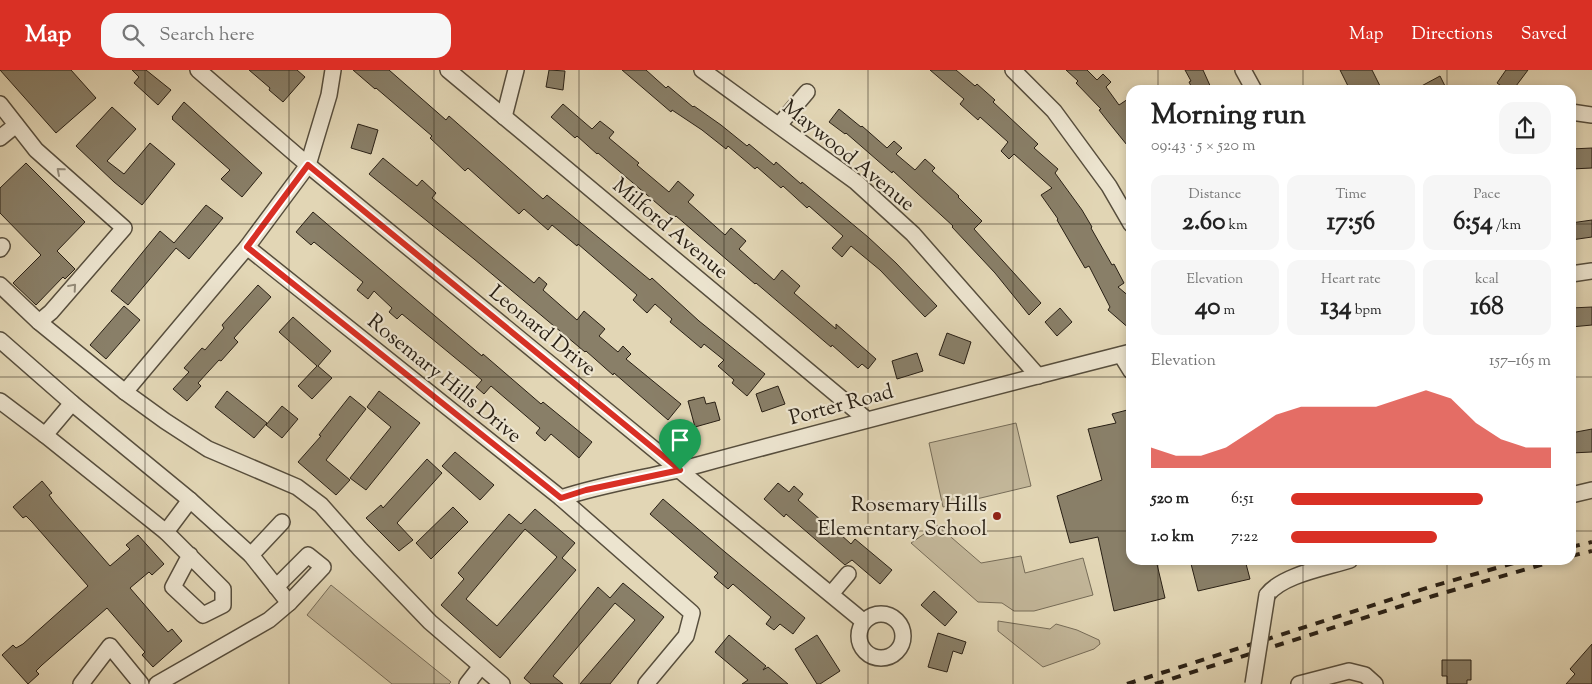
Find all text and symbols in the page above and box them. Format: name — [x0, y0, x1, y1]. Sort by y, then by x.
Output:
search box — [101, 13, 451, 58]
text: Map — [25, 18, 71, 52]
icon: search — [119, 21, 147, 49]
text: Search here — [159, 22, 255, 49]
text: Map — [1349, 22, 1384, 48]
text: Directions — [1412, 22, 1493, 48]
text: Saved — [1521, 22, 1567, 48]
street label: Maywood Avenue — [775, 93, 921, 220]
text: Morning run — [1151, 96, 1306, 136]
button: share — [1499, 102, 1551, 154]
text: 09:43 · 5 × 520 m — [1151, 135, 1256, 158]
one-way arrow — [57, 168, 66, 177]
street label: Milford Avenue — [605, 172, 734, 287]
text: Distance — [1189, 185, 1241, 205]
text: Time — [1335, 185, 1367, 205]
text: Pace — [1474, 185, 1500, 205]
text: 2.60 — [1182, 205, 1225, 241]
text: 17:56 — [1327, 205, 1375, 241]
text: 6:54 — [1453, 205, 1493, 241]
text: km — [1225, 216, 1248, 236]
text: /km — [1493, 216, 1521, 236]
text: Elevation — [1187, 270, 1243, 290]
text: Heart rate — [1321, 270, 1381, 290]
text: kcal — [1475, 270, 1499, 290]
street label: Leonard Drive — [482, 279, 602, 384]
one-way arrow — [67, 283, 76, 292]
text: 40 — [1195, 290, 1221, 326]
text: 134 — [1320, 290, 1352, 326]
text: 168 — [1470, 290, 1504, 326]
text: m — [1221, 301, 1235, 321]
text: bpm — [1352, 301, 1382, 321]
street label: Rosemary Hills Drive — [360, 308, 527, 451]
text: Elevation — [1151, 350, 1216, 373]
text: 157–165 m — [1489, 350, 1551, 373]
street label: Porter Road — [786, 378, 897, 434]
pin — [659, 419, 701, 470]
icon: arrive — [666, 426, 694, 454]
text: 520 m — [1151, 488, 1189, 511]
text: 6:51 — [1231, 488, 1254, 511]
place label: Rosemary Hills Elementary School — [818, 491, 987, 545]
marker: Rosemary Hills Elementary School — [991, 510, 1003, 522]
text: 1.0 km — [1151, 526, 1194, 549]
text: 7:22 — [1231, 526, 1258, 549]

